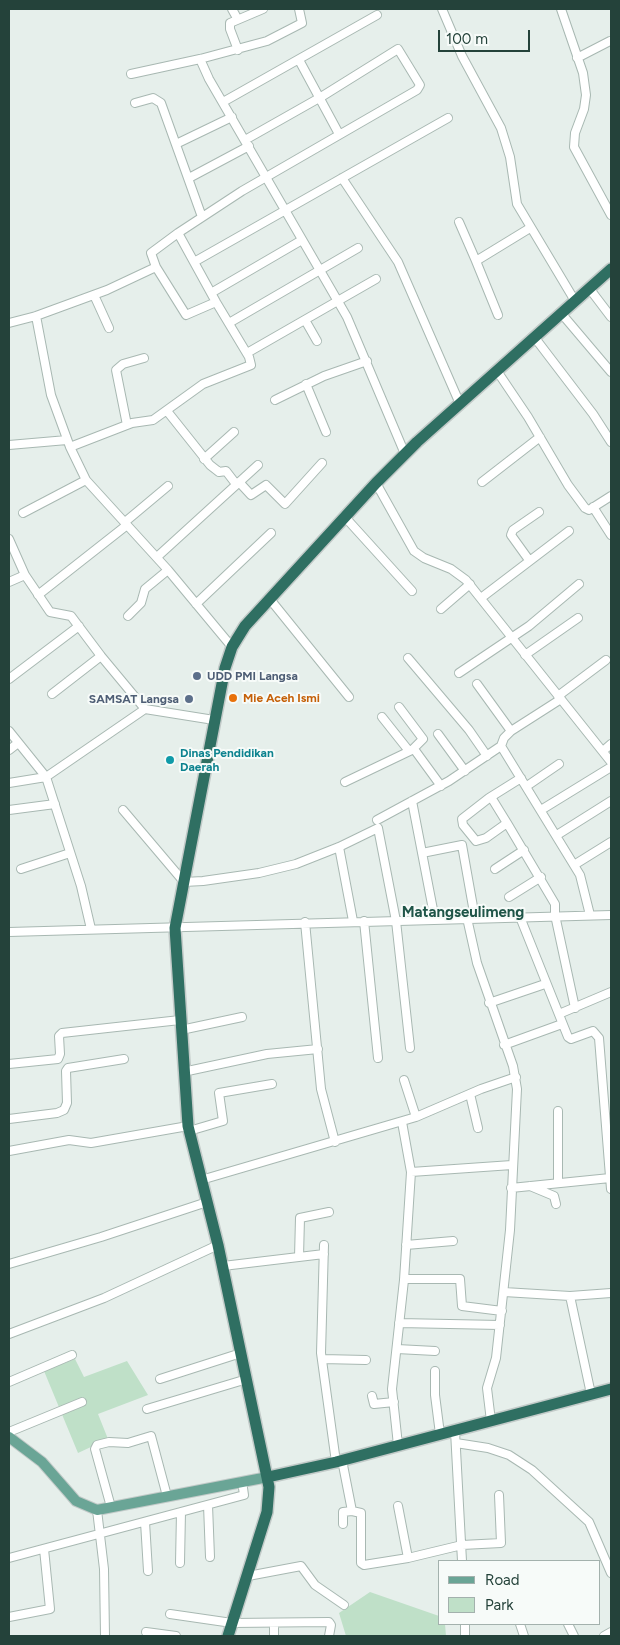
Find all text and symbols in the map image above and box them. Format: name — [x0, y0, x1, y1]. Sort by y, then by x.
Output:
scale bar — [440, 20, 532, 52]
text: 100 m — [446, 30, 488, 48]
place label: UDD PMI Langsa — [207, 669, 298, 683]
marker: UDD PMI Langsa — [191, 670, 203, 682]
place label: Mie Aceh Ismi — [243, 691, 320, 705]
place label: SAMSAT Langsa — [89, 692, 179, 706]
marker: Mie Aceh Ismi — [227, 692, 239, 704]
marker: SAMSAT Langsa — [183, 693, 195, 705]
place label: Dinas Pendidikan Daerah — [180, 746, 274, 774]
marker: Dinas Pendidikan Daerah — [164, 754, 176, 766]
district label: Matangseulimeng — [402, 904, 524, 922]
legend — [438, 1560, 600, 1625]
text: Road — [485, 1571, 520, 1589]
text: Park — [485, 1596, 514, 1614]

